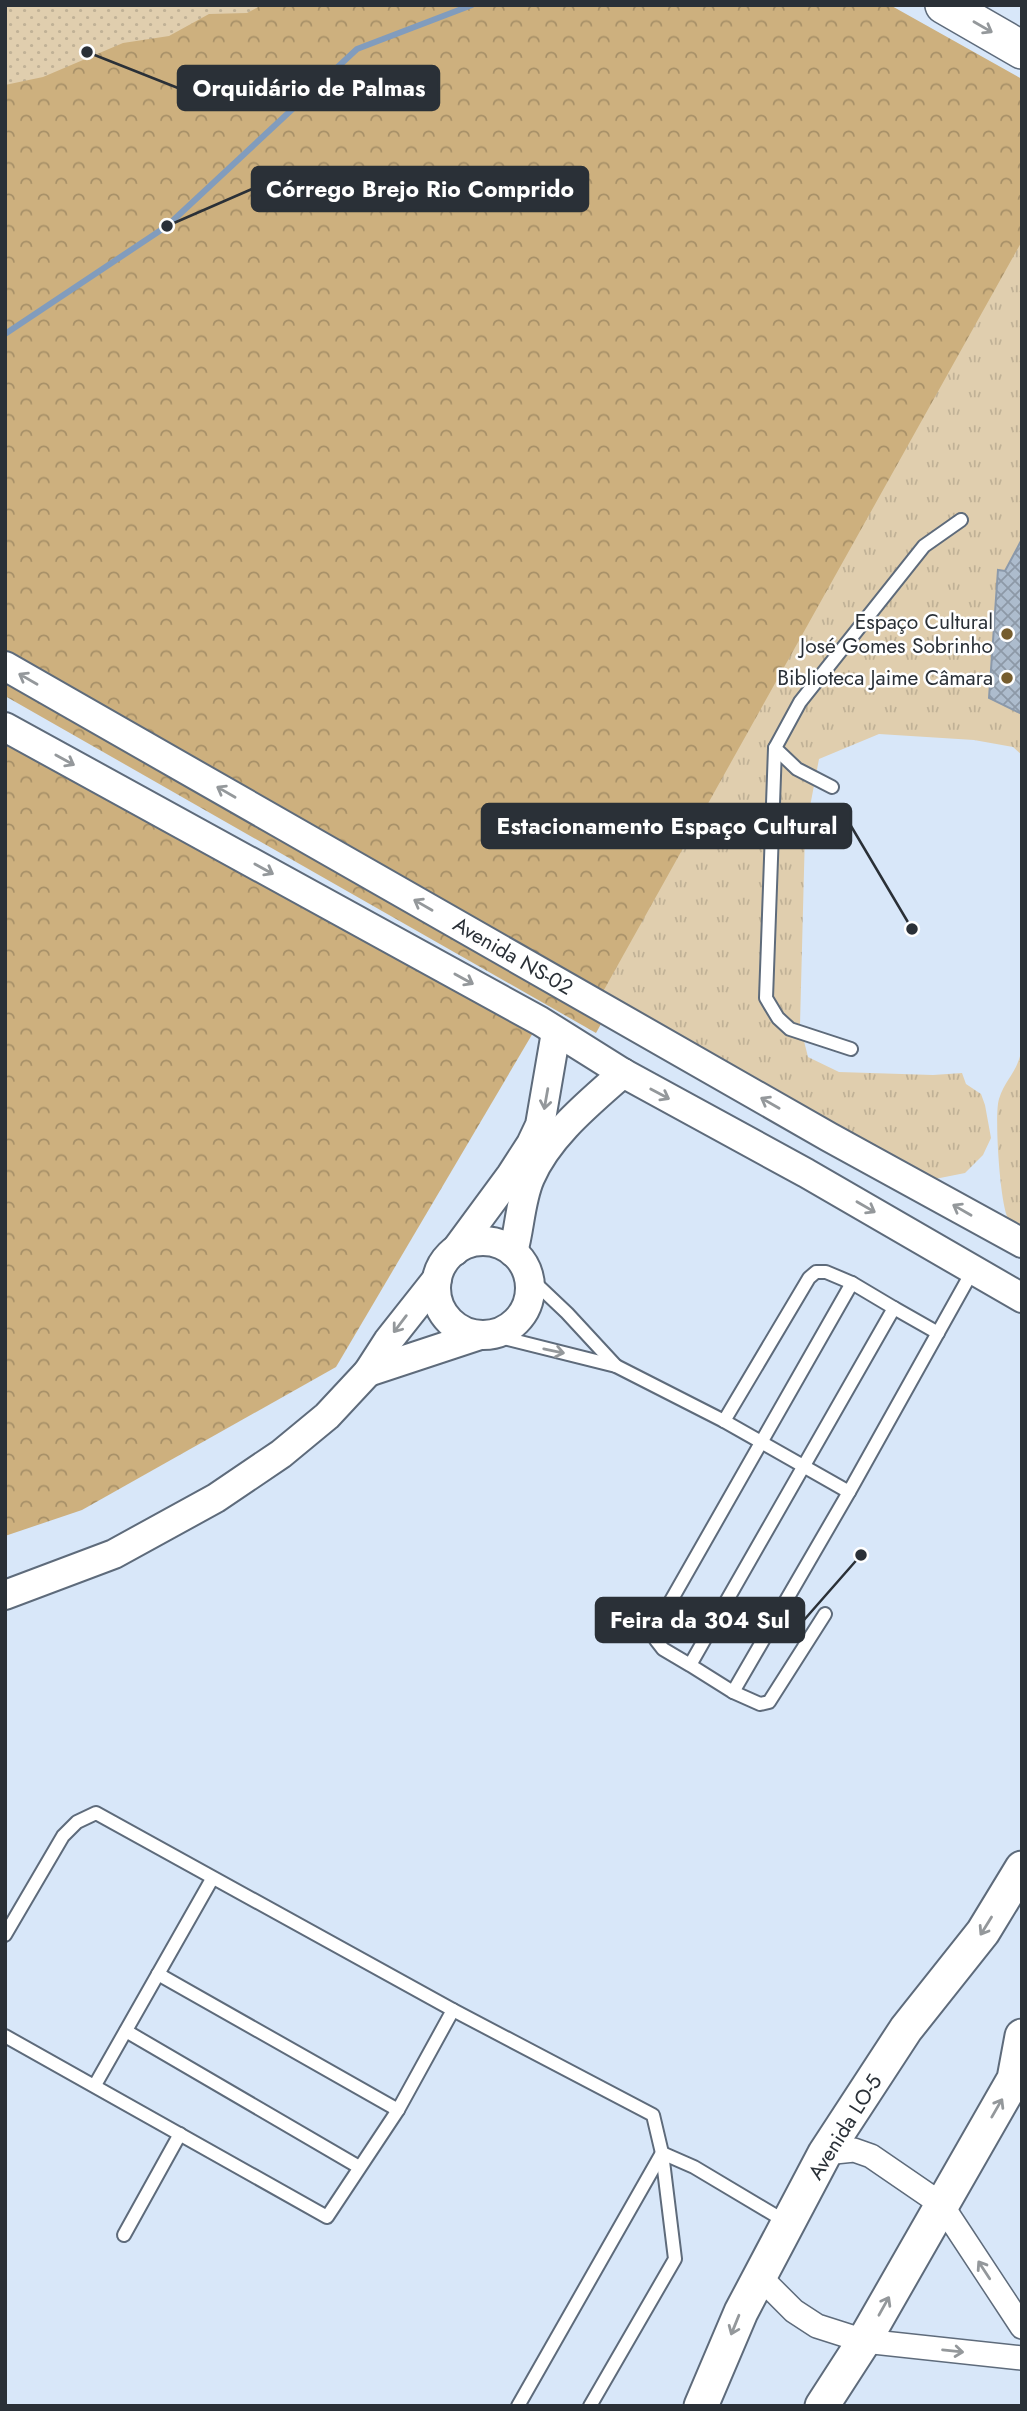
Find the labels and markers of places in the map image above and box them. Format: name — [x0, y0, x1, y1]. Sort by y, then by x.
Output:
callout: Orquidário de Palmas — [178, 66, 439, 110]
callout: Córrego Brejo Rio Comprido — [252, 167, 588, 211]
place label: Espaço Cultural José Gomes Sobrinho — [797, 607, 993, 661]
marker: Espaço Cultural José Gomes Sobrinho — [999, 626, 1015, 642]
place label: Biblioteca Jaime Câmara — [777, 663, 993, 693]
marker: Biblioteca Jaime Câmara — [999, 670, 1015, 686]
callout: Estacionamento Espaço Cultural — [482, 804, 851, 848]
callout: Feira da 304 Sul — [596, 1598, 804, 1642]

